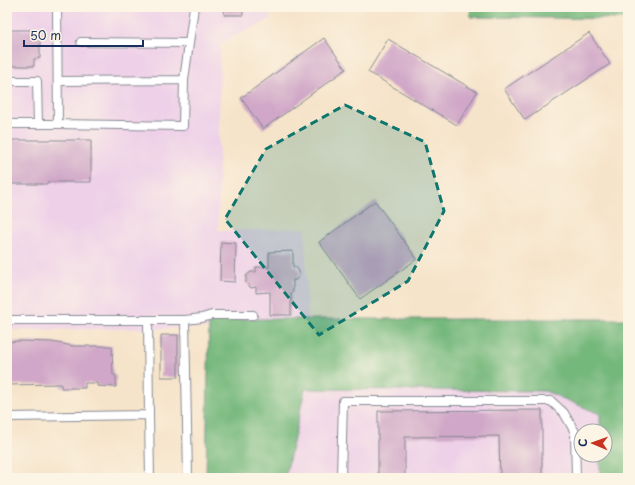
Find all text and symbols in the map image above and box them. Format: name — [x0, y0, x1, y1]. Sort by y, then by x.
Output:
scale bar — [24, 22, 143, 48]
text: 50 m — [30, 26, 61, 44]
north arrow — [573, 423, 613, 463]
text: С — [574, 438, 591, 447]

